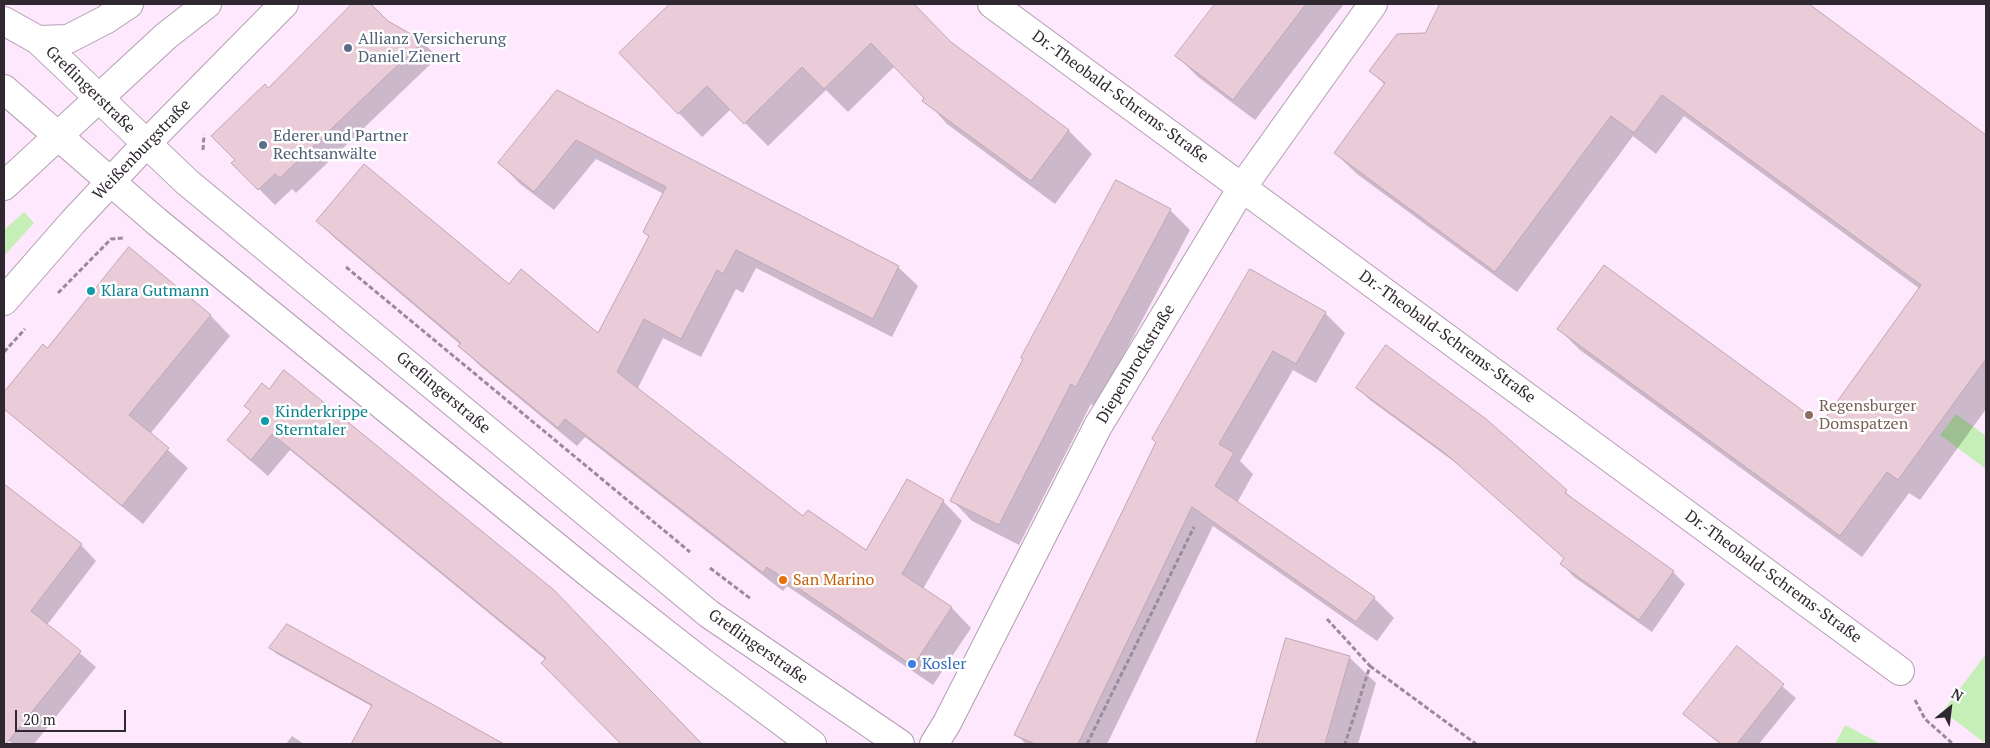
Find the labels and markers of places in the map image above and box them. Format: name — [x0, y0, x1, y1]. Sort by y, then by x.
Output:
place label: Allianz Versicherung Daniel Zienert — [358, 29, 506, 67]
marker: Allianz Versicherung Daniel Zienert — [342, 42, 354, 54]
place label: Ederer und Partner Rechtsanwälte — [273, 126, 408, 164]
marker: Ederer und Partner Rechtsanwälte — [257, 139, 269, 151]
place label: Klara Gutmann — [101, 281, 209, 301]
marker: Klara Gutmann — [85, 285, 97, 297]
place label: Regensburger Domspatzen — [1819, 396, 1916, 434]
place label: Kinderkrippe Sterntaler — [275, 402, 368, 440]
marker: Regensburger Domspatzen — [1803, 409, 1815, 421]
marker: Kinderkrippe Sterntaler — [259, 415, 271, 427]
place label: San Marino — [793, 570, 874, 590]
marker: San Marino — [777, 574, 789, 586]
place label: Kosler — [922, 654, 966, 674]
marker: Kosler — [906, 658, 918, 670]

